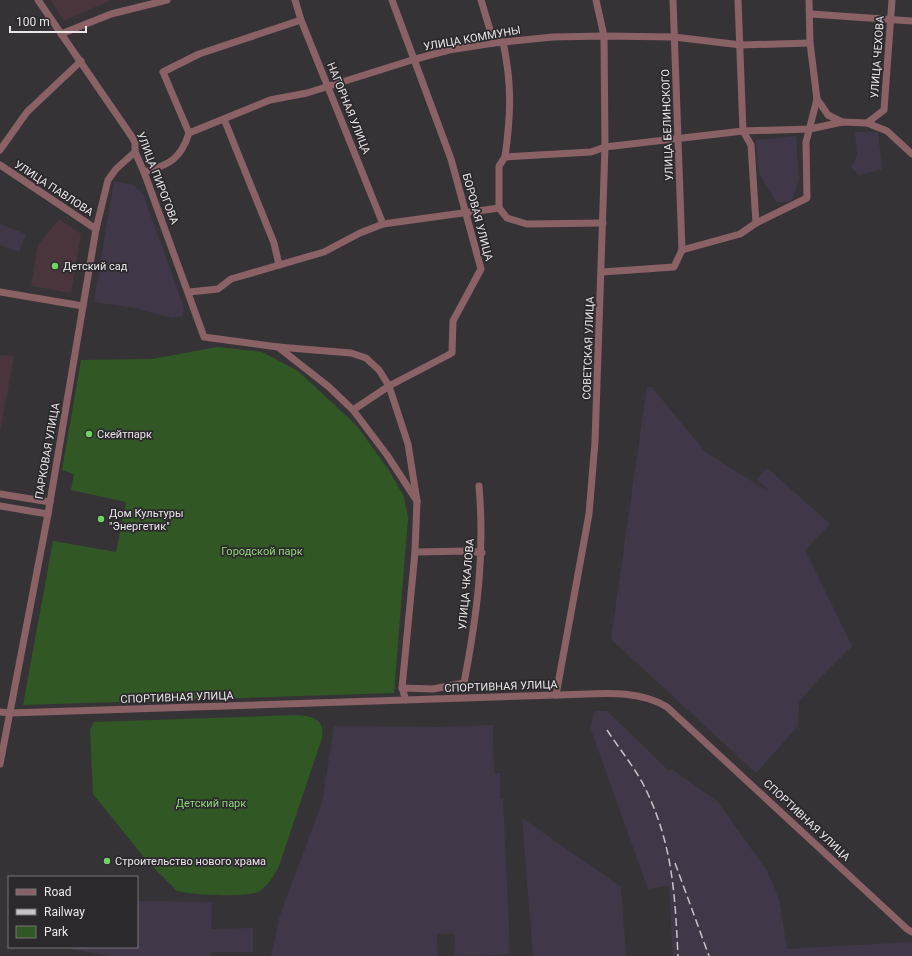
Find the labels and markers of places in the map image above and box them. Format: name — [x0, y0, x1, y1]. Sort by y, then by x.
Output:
place label: Детский сад — [63, 260, 128, 273]
marker: Детский сад — [50, 261, 60, 271]
place label: Скейтпарк — [97, 428, 152, 441]
marker: Скейтпарк — [84, 429, 94, 439]
place label: Дом Культуры "Энергетик" — [109, 507, 184, 533]
marker: Дом Культуры "Энергетик" — [96, 514, 106, 524]
place label: Строительство нового храма — [115, 855, 266, 868]
marker: Строительство нового храма — [102, 856, 112, 866]

